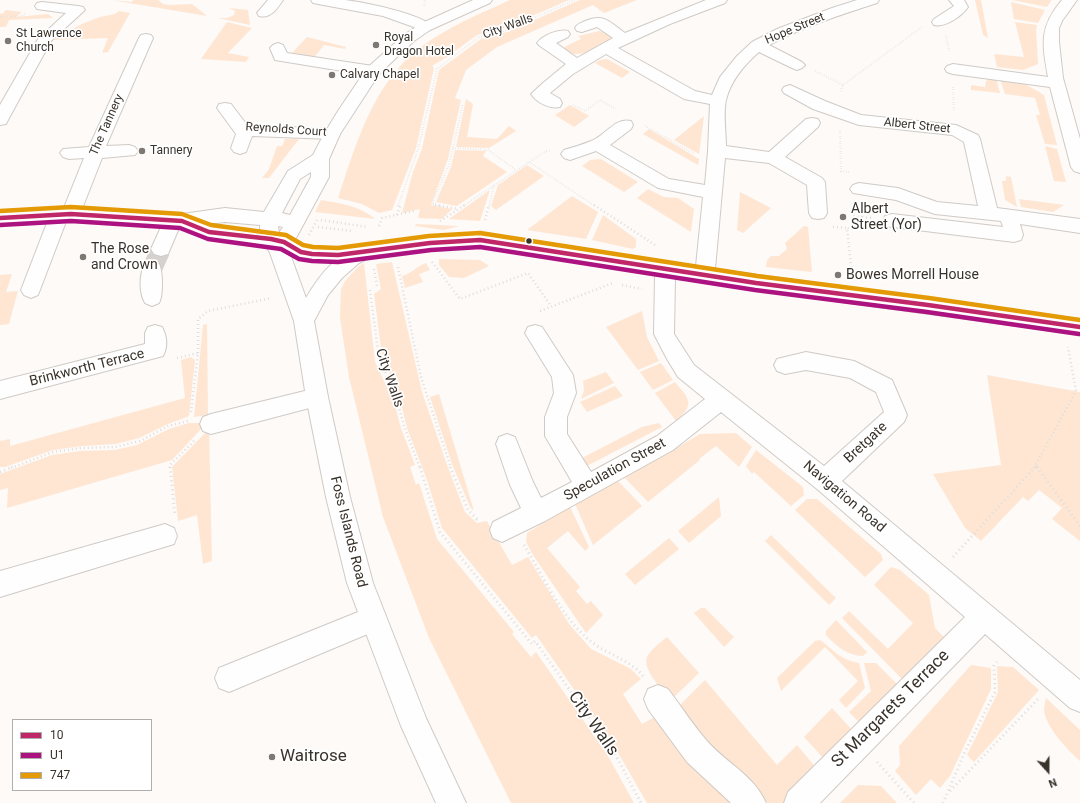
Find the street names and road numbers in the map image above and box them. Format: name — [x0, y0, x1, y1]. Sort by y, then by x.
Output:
street label: Hope Street — [763, 10, 827, 48]
street label: City Walls — [481, 11, 535, 43]
street label: The Tannery — [87, 92, 127, 158]
street label: Albert Street — [883, 115, 951, 137]
street label: Reynolds Court — [245, 120, 327, 140]
street label: Brinkworth Terrace — [28, 346, 146, 390]
street label: City Walls — [371, 346, 407, 410]
street label: Bretgate — [841, 419, 891, 467]
street label: Speculation Street — [561, 435, 669, 505]
street label: Navigation Road — [799, 458, 889, 536]
street label: Foss Islands Road — [326, 475, 370, 589]
street label: St Margarets Terrace — [828, 646, 954, 772]
street label: City Walls — [563, 688, 623, 760]

